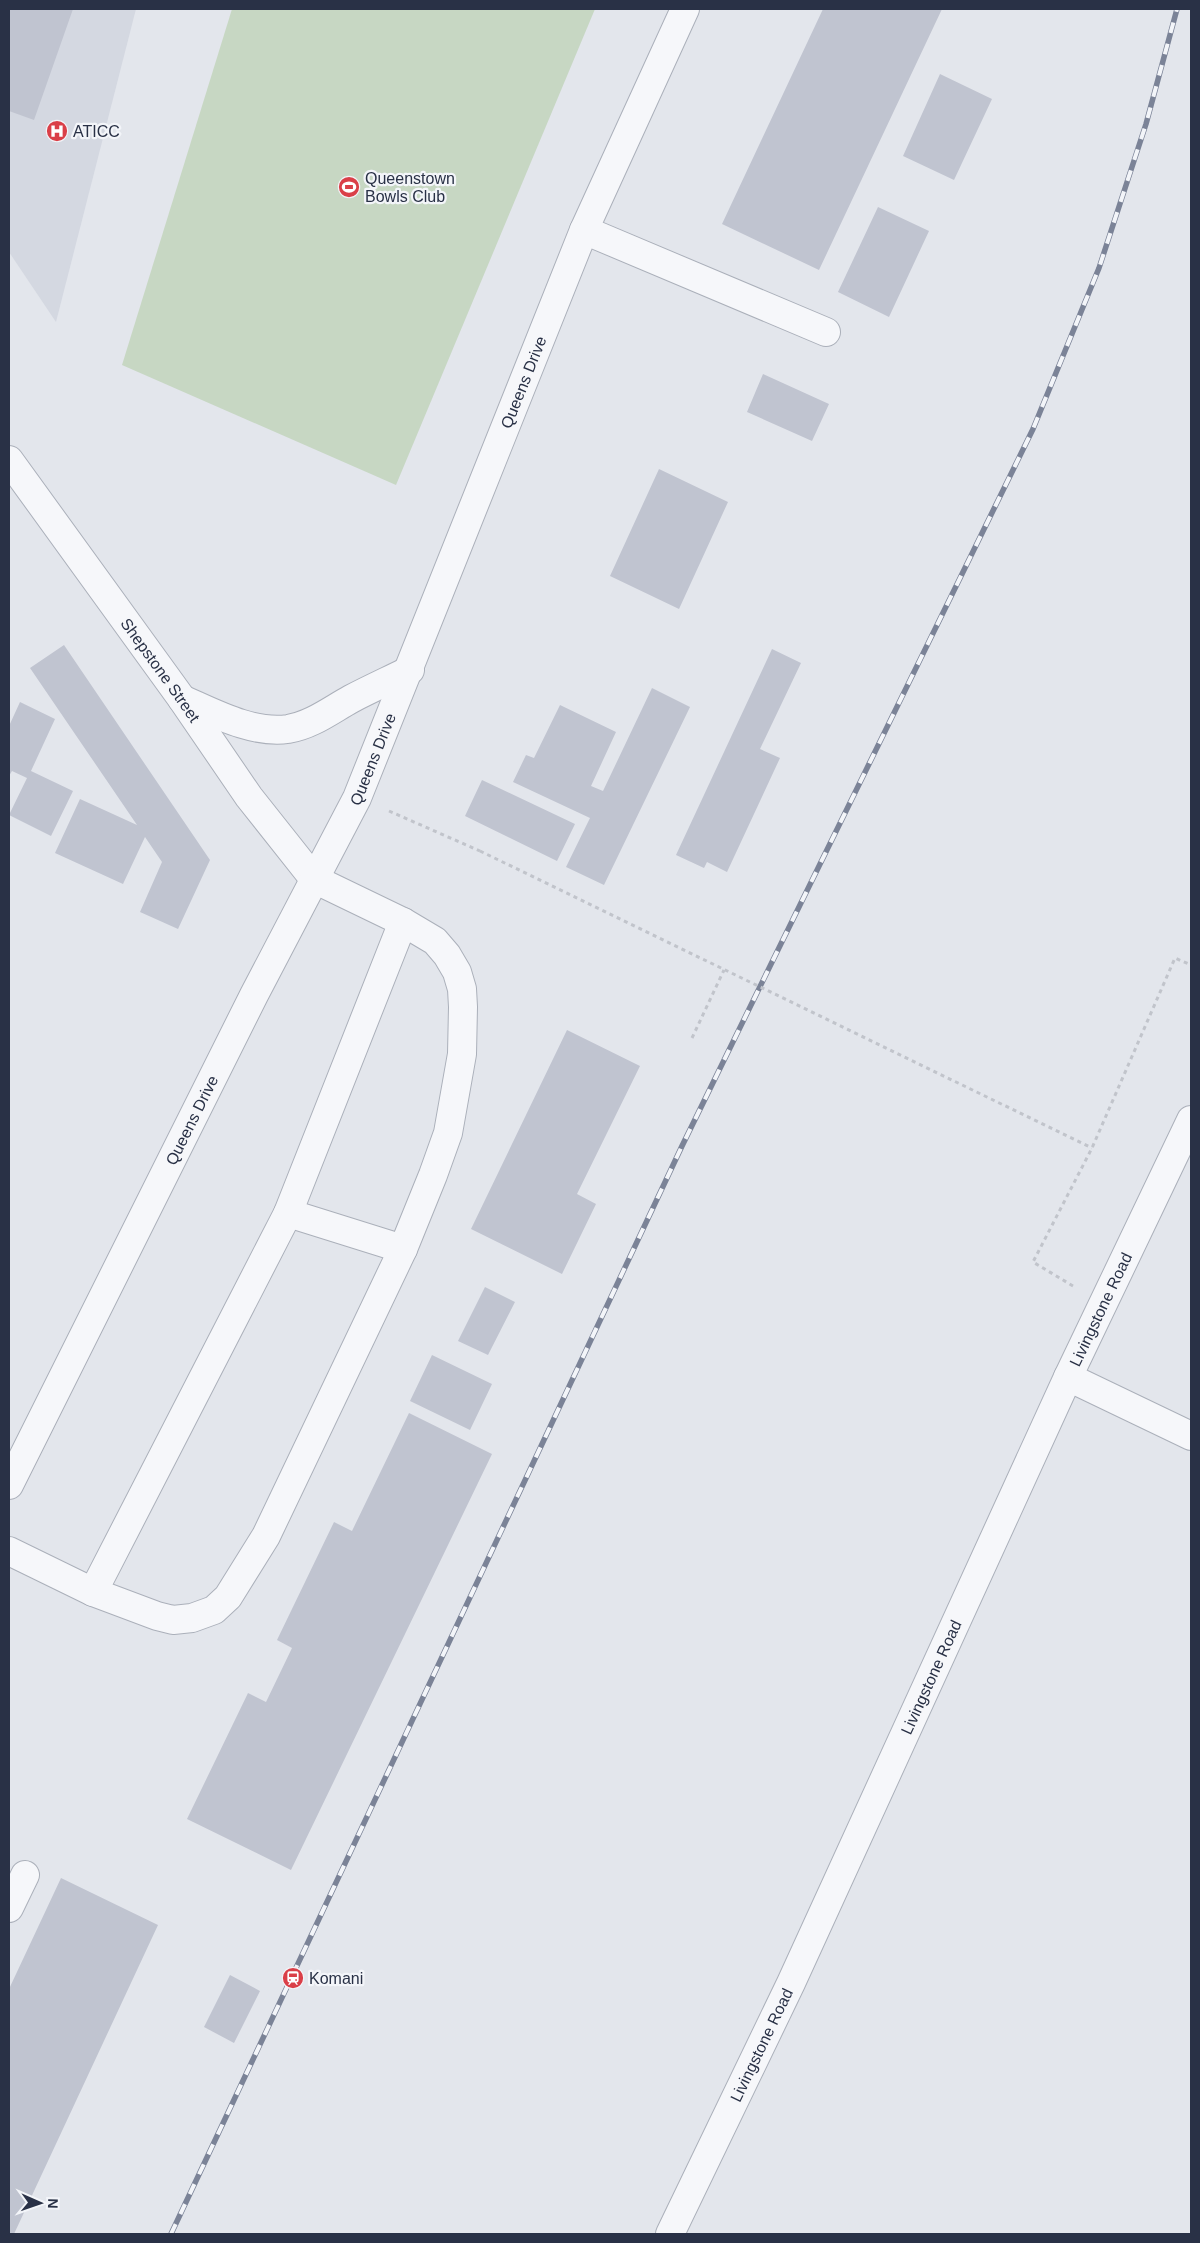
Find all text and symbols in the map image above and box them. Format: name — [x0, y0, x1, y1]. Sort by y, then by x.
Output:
hospital icon: ATICC — [45, 119, 69, 143]
place label: ATICC — [73, 123, 120, 140]
place label: Queenstown Bowls Club — [365, 170, 455, 205]
sports icon: Queenstown Bowls Club — [337, 175, 361, 199]
street label: Queens Drive — [497, 333, 549, 431]
street label: Shepstone Street — [118, 615, 204, 726]
street label: Queens Drive — [346, 710, 399, 808]
street label: Queens Drive — [162, 1072, 221, 1168]
street label: Livingstone Road — [1066, 1250, 1135, 1369]
street label: Livingstone Road — [897, 1617, 964, 1737]
station icon: Komani — [281, 1966, 305, 1990]
place label: Komani — [309, 1970, 363, 1987]
street label: Livingstone Road — [727, 1985, 796, 2104]
north arrow — [15, 2178, 65, 2228]
text: N — [45, 2198, 61, 2209]

